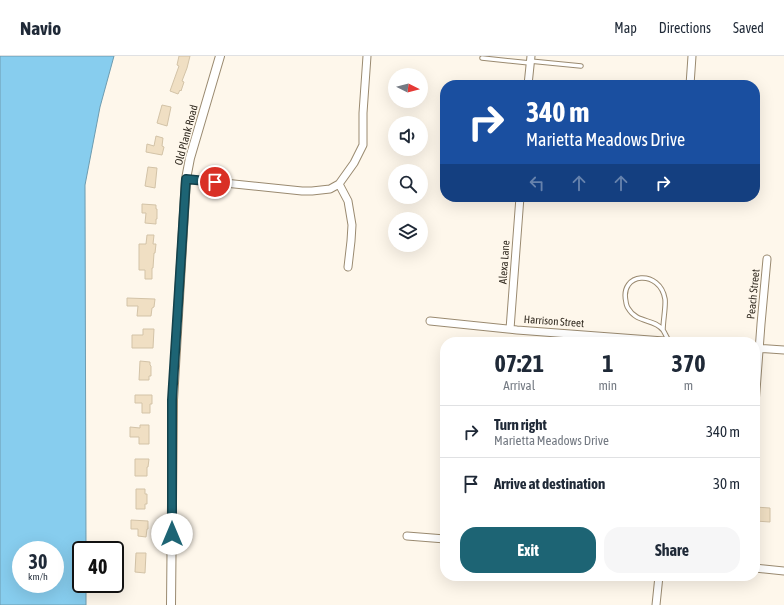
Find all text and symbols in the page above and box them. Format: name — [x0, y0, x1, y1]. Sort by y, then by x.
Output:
text: Navio — [20, 17, 61, 39]
text: Map — [614, 20, 637, 36]
text: Directions — [659, 20, 711, 36]
text: Saved — [733, 20, 764, 36]
north arrow — [388, 68, 428, 108]
map controls — [388, 68, 428, 252]
icon: right — [460, 96, 512, 148]
text: 340 m — [526, 96, 589, 128]
street label: Old Plank Road — [172, 103, 200, 167]
button: sound — [388, 116, 428, 156]
text: Marietta Meadows Drive — [526, 129, 685, 150]
button: search — [388, 164, 428, 204]
pin — [198, 165, 232, 199]
icon: arrive — [204, 171, 226, 193]
icon: left — [526, 172, 548, 194]
icon: ahead — [568, 172, 590, 194]
icon: ahead — [610, 172, 632, 194]
icon: right — [652, 172, 674, 194]
button: layers — [388, 212, 428, 252]
street label: Alexa Lane — [496, 240, 512, 284]
street label: Peach Street — [744, 268, 762, 320]
street label: Harrison Street — [523, 313, 585, 329]
text: 07:21 — [495, 350, 544, 377]
text: 1 — [602, 350, 613, 377]
text: 370 — [672, 350, 705, 377]
text: Arrival — [503, 378, 535, 393]
text: min — [598, 378, 617, 393]
text: m — [684, 378, 693, 393]
text: Turn right — [494, 416, 547, 433]
icon: right — [460, 421, 482, 443]
text: 340 m — [706, 423, 740, 440]
text: Marietta Meadows Drive — [494, 433, 609, 448]
icon: arrive — [460, 473, 482, 495]
text: Arrive at destination — [494, 475, 605, 492]
text: 30 m — [713, 475, 740, 492]
position arrow — [151, 513, 193, 555]
button: Exit — [460, 527, 596, 573]
button: Share — [604, 527, 740, 573]
speed limit sign: 40 — [72, 541, 124, 593]
text: 30 — [29, 550, 47, 573]
text: km/h — [28, 571, 48, 582]

